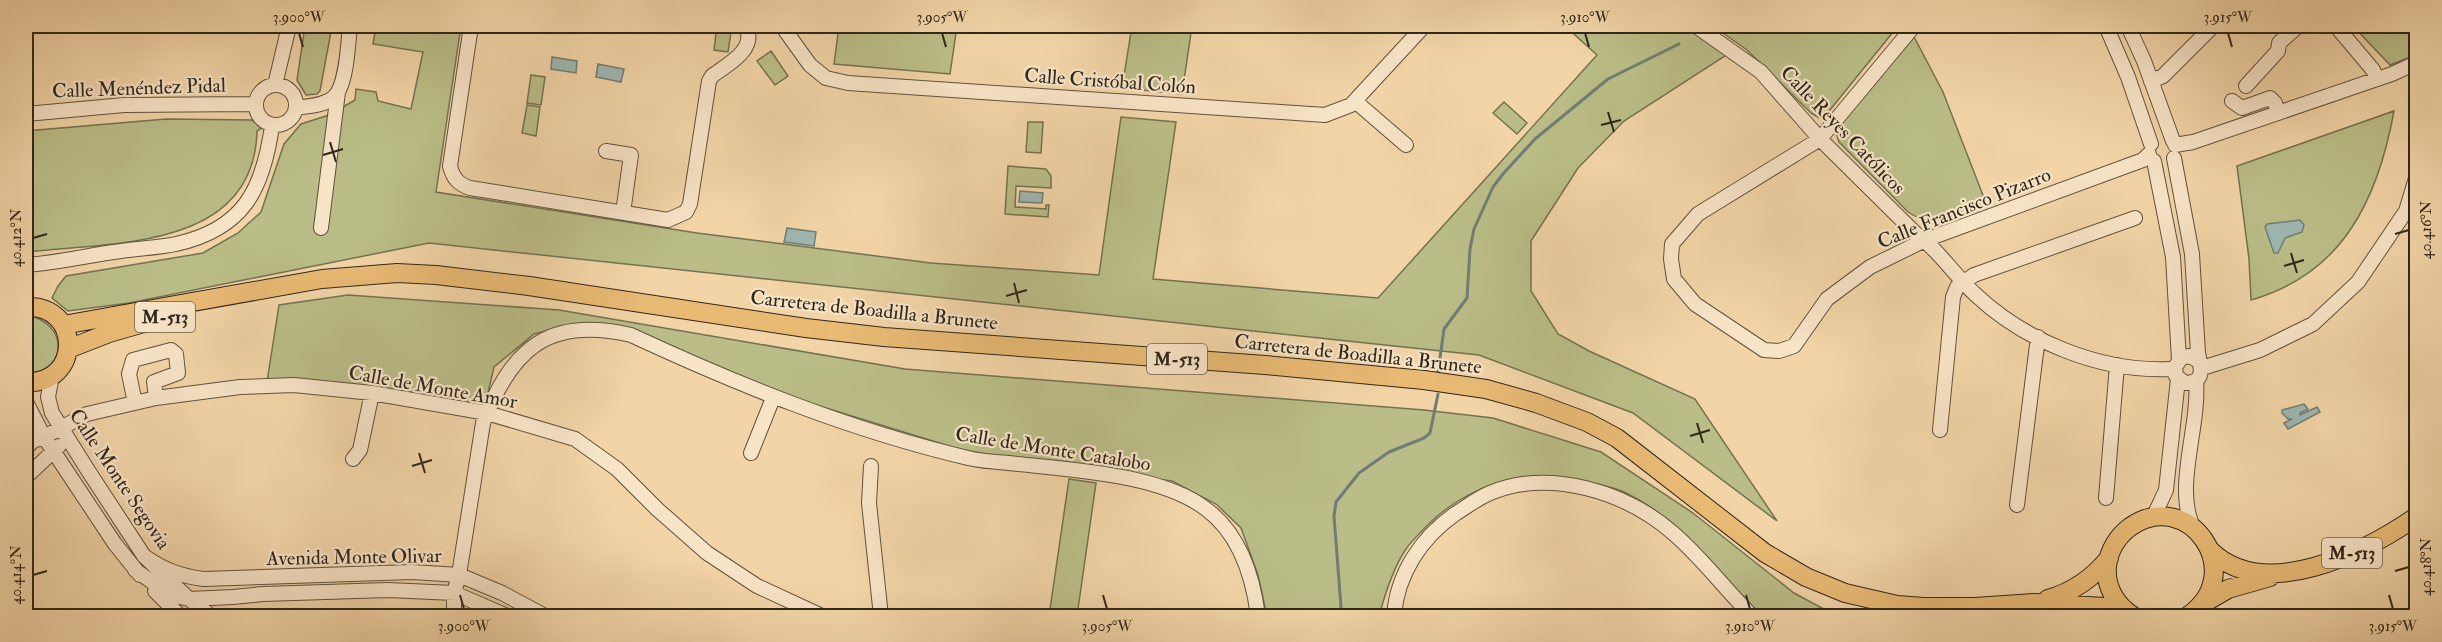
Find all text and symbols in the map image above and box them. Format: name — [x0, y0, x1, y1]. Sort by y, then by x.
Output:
text: 3.900°W — [273, 8, 326, 27]
text: 3.905°W — [916, 8, 968, 27]
text: 3.910°W — [1560, 8, 1611, 27]
text: 3.915°W — [2204, 8, 2253, 27]
street label: Calle Reyes Católicos — [1775, 60, 1911, 200]
street label: Calle Cristóbal Colón — [1023, 63, 1197, 99]
street label: Calle Menéndez Pidal — [52, 72, 226, 104]
street label: Calle Francisco Pizarro — [1874, 162, 2054, 254]
text: 40.416°N — [2417, 200, 2436, 259]
text: 40.412°N — [7, 208, 26, 267]
street label: Carretera de Boadilla a Brunete — [749, 285, 999, 335]
road number: M-513 — [135, 302, 195, 332]
street label: Carretera de Boadilla a Brunete — [1233, 329, 1483, 379]
road number: M-513 — [1147, 344, 1207, 374]
street label: Calle de Monte Amor — [347, 360, 520, 414]
street label: Calle Monte Segovia — [64, 404, 177, 555]
street label: Calle de Monte Catalobo — [954, 421, 1152, 477]
text: 40.418°N — [2417, 537, 2436, 596]
road number: M-513 — [2322, 538, 2382, 568]
street label: Avenida Monte Olivar — [265, 543, 442, 571]
text: 40.414°N — [7, 545, 26, 605]
text: 3.900°W — [438, 617, 491, 636]
text: 3.905°W — [1081, 617, 1133, 636]
text: 3.910°W — [1725, 617, 1776, 636]
text: 3.915°W — [2369, 617, 2418, 636]

